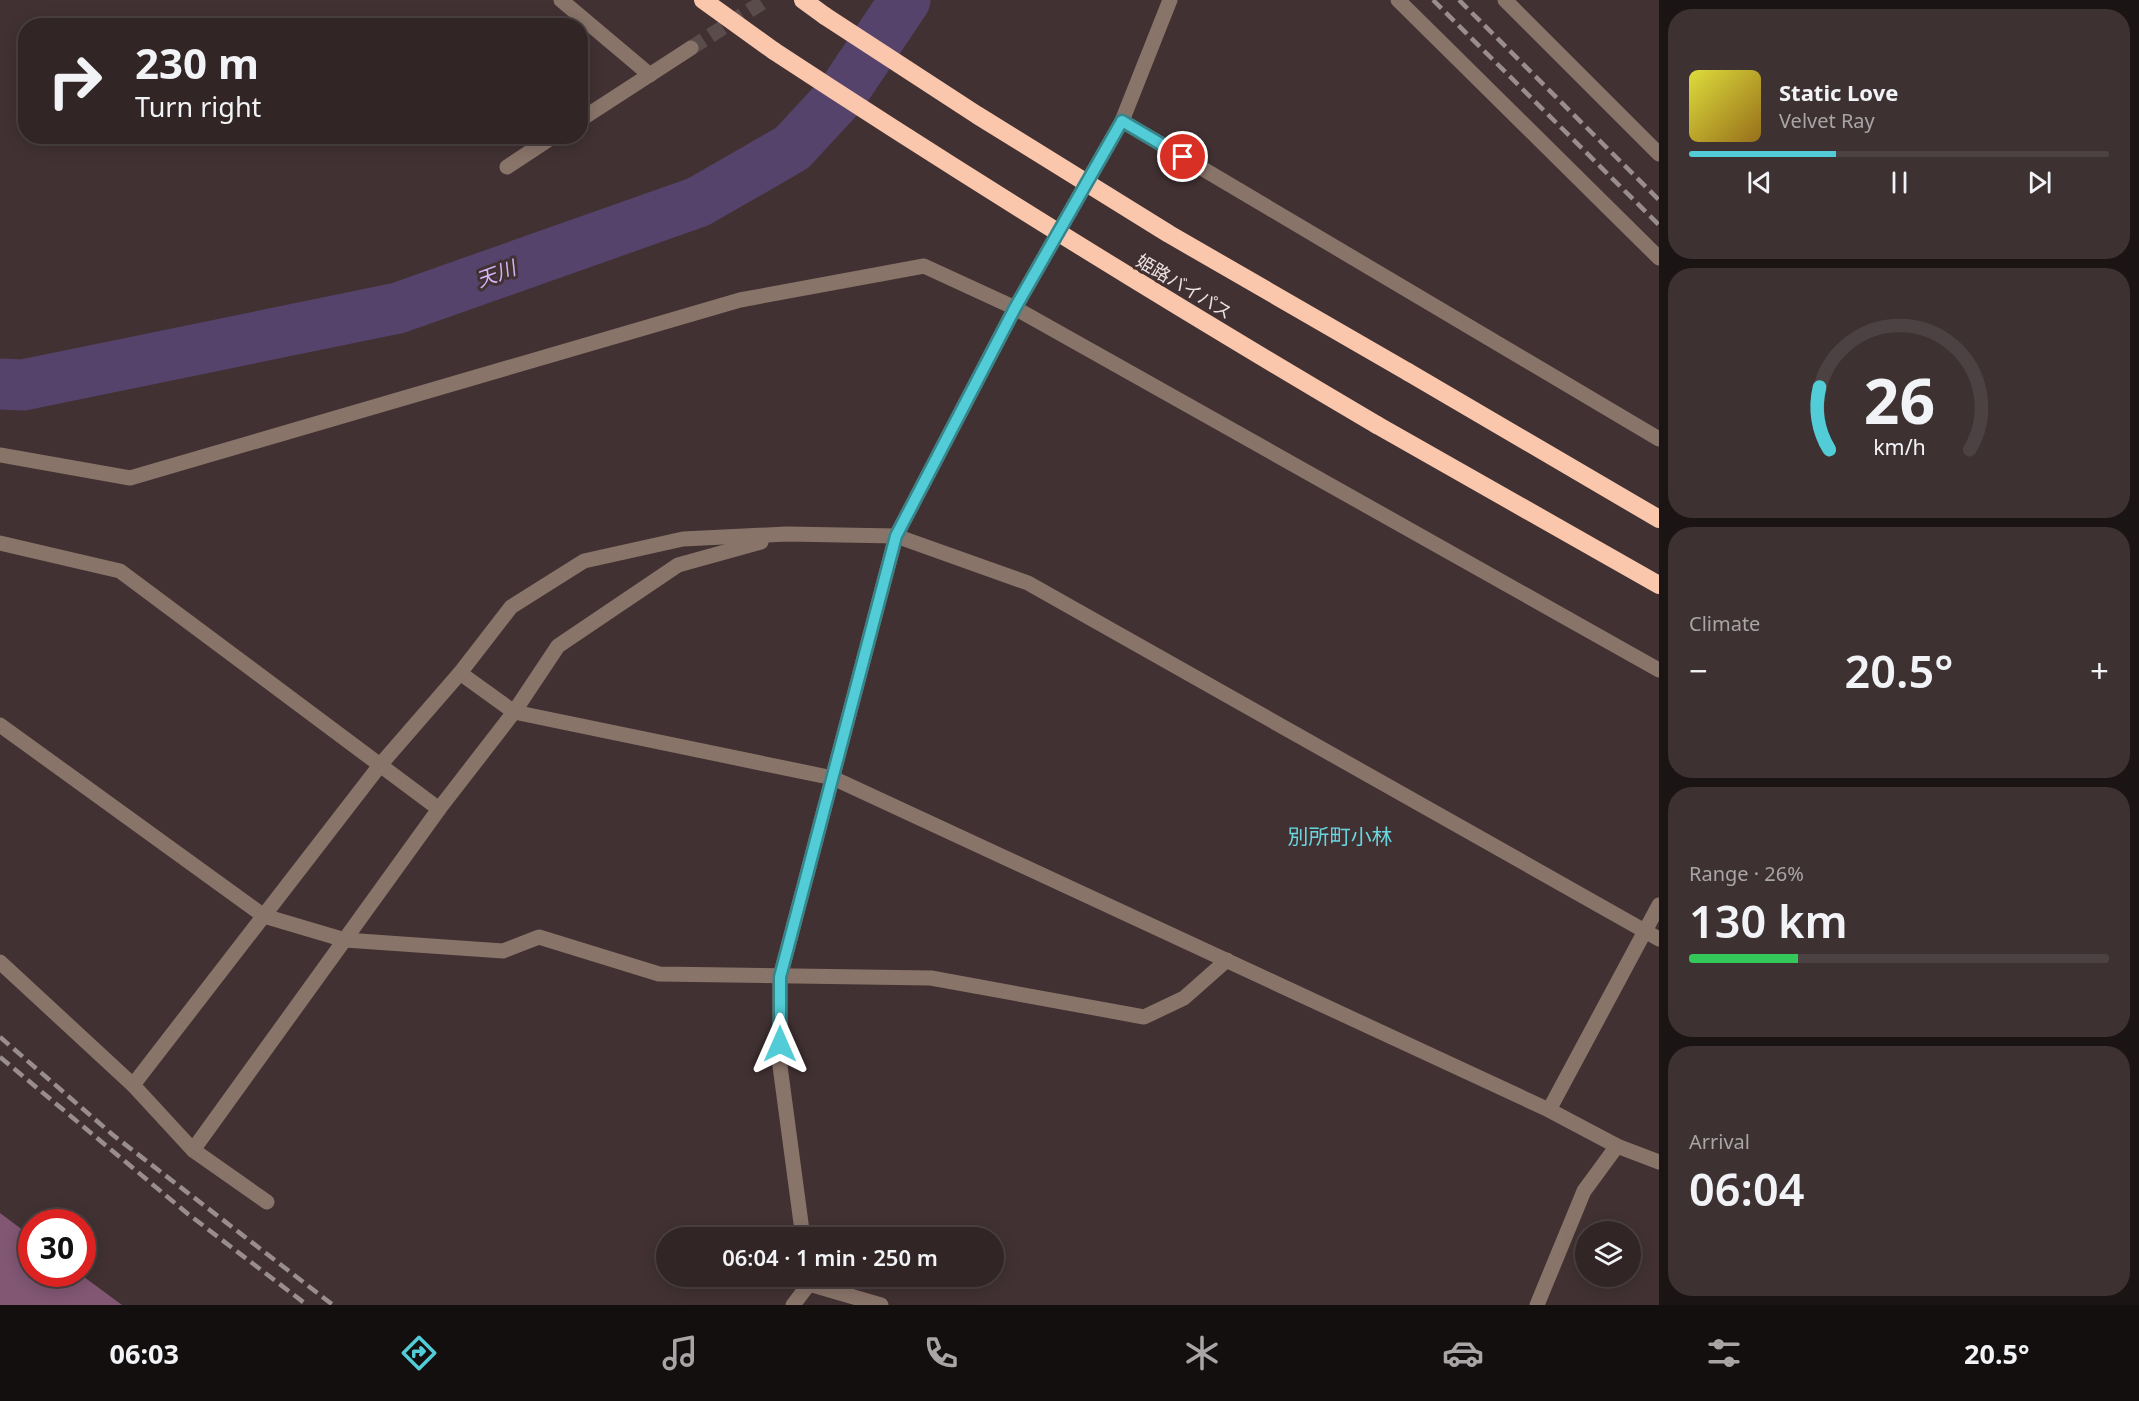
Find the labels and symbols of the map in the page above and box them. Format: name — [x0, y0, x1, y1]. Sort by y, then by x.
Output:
pin — [1157, 131, 1208, 182]
street label: 姫路バイパス — [1132, 248, 1237, 324]
water label: 天川 — [472, 253, 521, 293]
district label: 別所町小林 — [1288, 822, 1393, 850]
position arrow — [748, 1012, 812, 1076]
speed limit sign: 30 — [18, 1209, 96, 1287]

